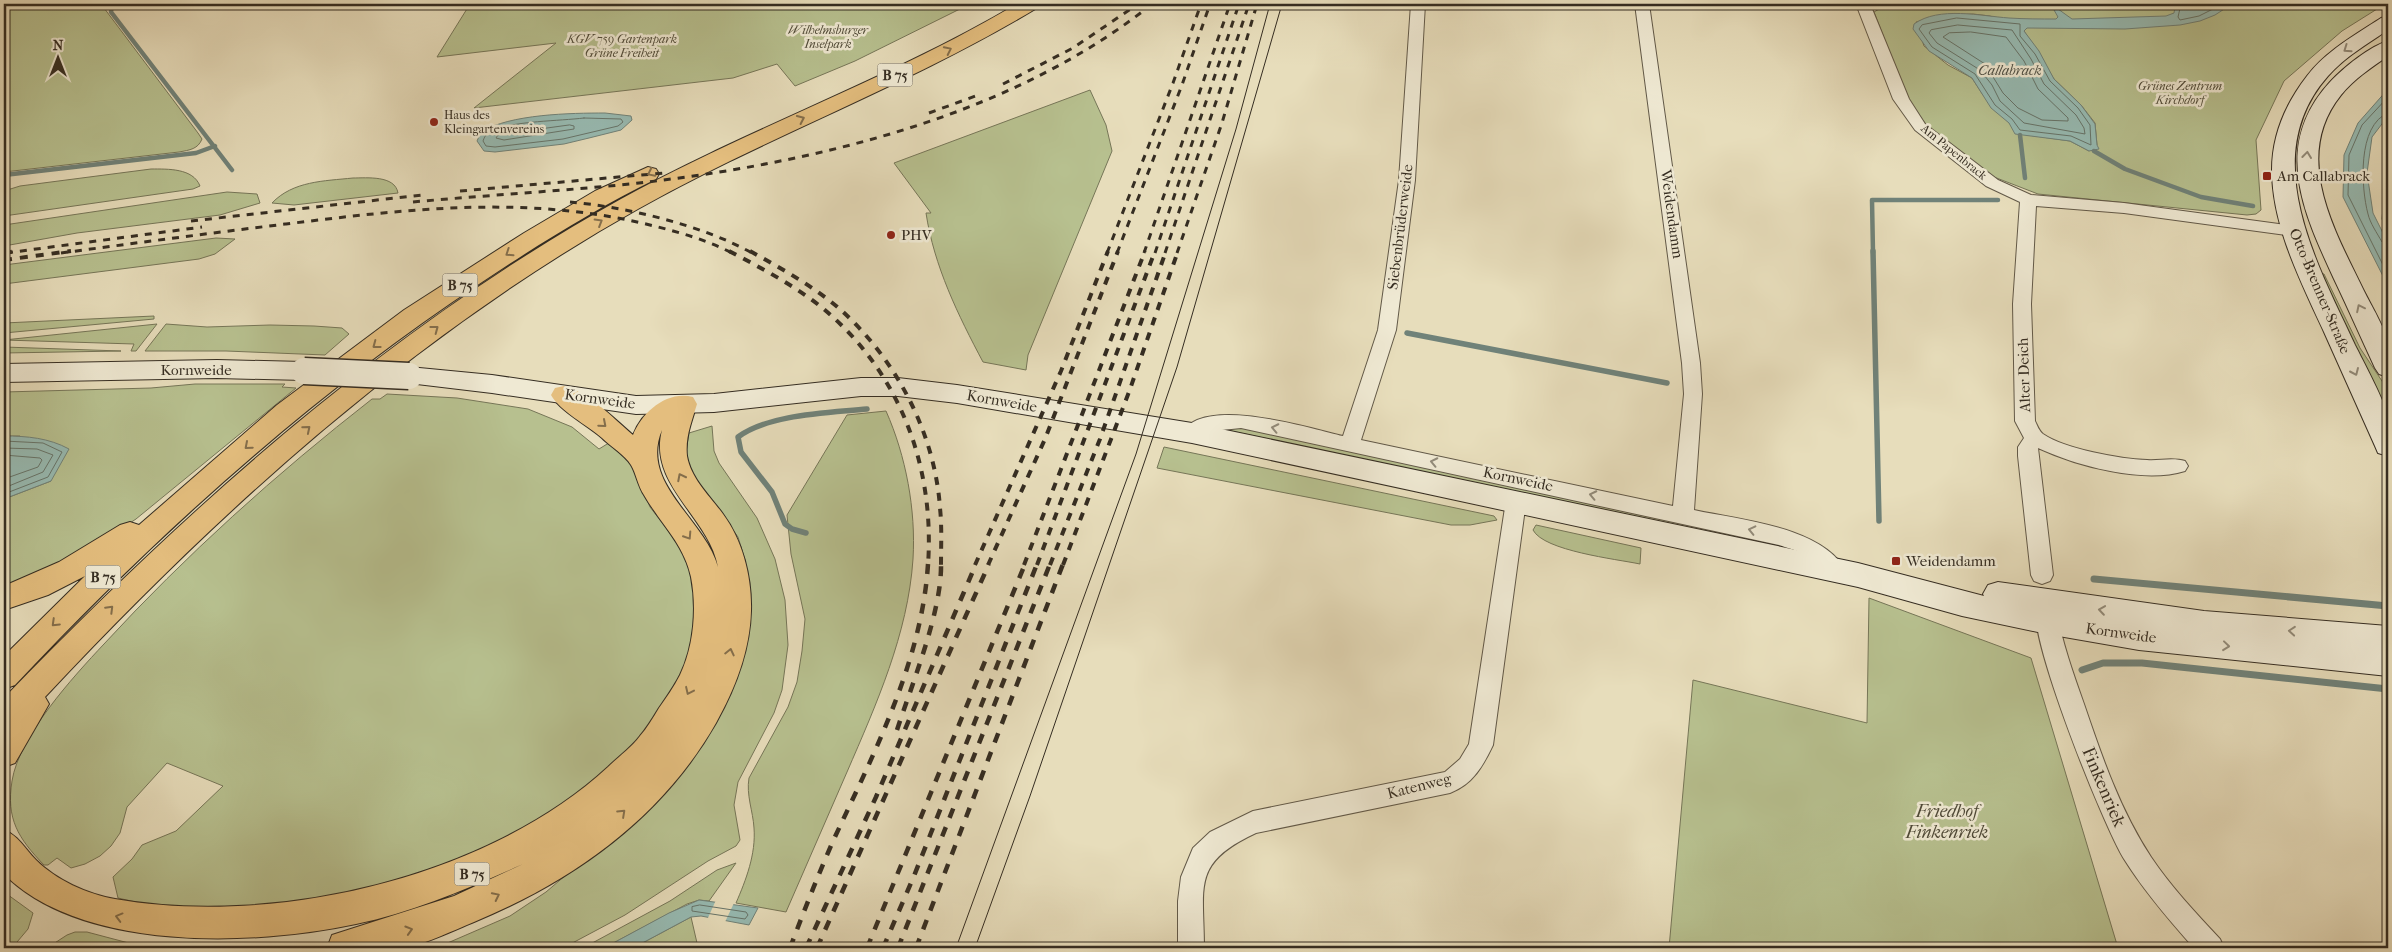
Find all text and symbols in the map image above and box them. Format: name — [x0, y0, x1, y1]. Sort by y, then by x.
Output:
park label: Wilhelmsburger Inselpark — [788, 23, 870, 51]
north arrow — [32, 32, 82, 82]
park label: KGV 759 Gartenpark Grüne Freiheit — [566, 32, 677, 60]
text: N — [53, 37, 64, 54]
one-way arrow — [2344, 43, 2353, 52]
one-way arrow — [943, 46, 952, 56]
water label: Callabrack — [1978, 62, 2042, 79]
road number: B 75 — [878, 64, 912, 86]
park label: Grünes Zentrum Kirchdorf — [2138, 79, 2222, 107]
place label: Haus des Kleingartenvereins — [444, 108, 545, 136]
one-way arrow — [796, 115, 805, 126]
marker: Haus des Kleingartenvereins — [428, 116, 440, 128]
street label: Am Papenbrack — [1917, 121, 1990, 183]
one-way arrow — [2301, 150, 2312, 158]
street label: Siebenbrüderweide — [1383, 163, 1417, 291]
one-way arrow — [647, 167, 656, 177]
street label: Weidendamm — [1657, 167, 1687, 260]
place label: Am Callabrack — [2276, 167, 2370, 185]
marker: Am Callabrack — [2261, 170, 2273, 182]
one-way arrow — [594, 218, 603, 228]
place label: PHV — [901, 226, 933, 244]
street label: Otto-Brenner-Straße — [2285, 226, 2355, 357]
marker: PHV — [885, 229, 897, 241]
one-way arrow — [506, 247, 515, 256]
road number: B 75 — [442, 274, 478, 296]
one-way arrow — [2355, 304, 2366, 313]
one-way arrow — [429, 326, 439, 335]
street label: Alter Deich — [2014, 337, 2034, 413]
one-way arrow — [372, 339, 382, 348]
street label: Kornweide — [160, 361, 232, 379]
one-way arrow — [2348, 367, 2359, 376]
street label: Kornweide — [564, 385, 637, 413]
street label: Kornweide — [965, 386, 1039, 416]
one-way arrow — [597, 418, 606, 426]
one-way arrow — [1270, 424, 1279, 434]
one-way arrow — [302, 425, 311, 434]
one-way arrow — [245, 440, 254, 448]
one-way arrow — [1429, 457, 1438, 468]
street label: Kornweide — [1481, 463, 1555, 495]
one-way arrow — [677, 473, 687, 482]
one-way arrow — [1588, 490, 1597, 501]
one-way arrow — [1747, 525, 1756, 536]
one-way arrow — [682, 530, 691, 539]
place label: Weidendamm — [1905, 552, 1996, 570]
marker: Weidendamm — [1890, 555, 1902, 567]
road number: B 75 — [86, 566, 120, 588]
one-way arrow — [2097, 605, 2106, 615]
one-way arrow — [104, 606, 113, 615]
one-way arrow — [52, 617, 61, 626]
street label: Kornweide — [2085, 619, 2158, 647]
one-way arrow — [2288, 625, 2296, 636]
one-way arrow — [2223, 640, 2231, 651]
one-way arrow — [724, 647, 735, 656]
one-way arrow — [685, 686, 695, 695]
street label: Finkenriek — [2077, 744, 2130, 831]
street label: Katenweg — [1385, 769, 1454, 803]
park label: Friedhof Finkenriek — [1905, 801, 1988, 843]
one-way arrow — [616, 810, 625, 819]
road number: B 75 — [454, 862, 490, 886]
one-way arrow — [490, 892, 499, 902]
one-way arrow — [115, 913, 124, 923]
one-way arrow — [404, 926, 412, 936]

